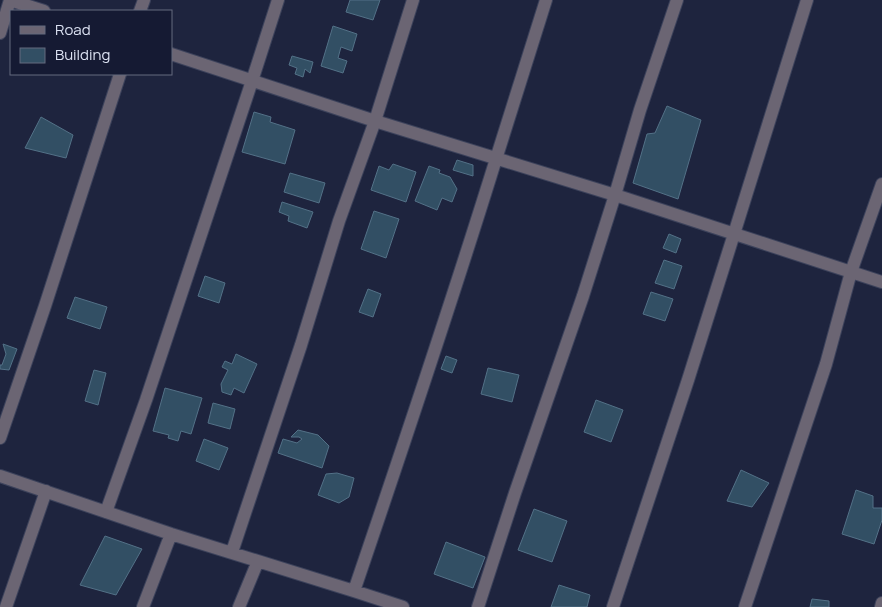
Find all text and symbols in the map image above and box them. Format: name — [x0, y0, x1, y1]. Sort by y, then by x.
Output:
legend — [10, 10, 172, 75]
text: Road — [55, 19, 91, 40]
text: Building — [55, 44, 110, 65]

